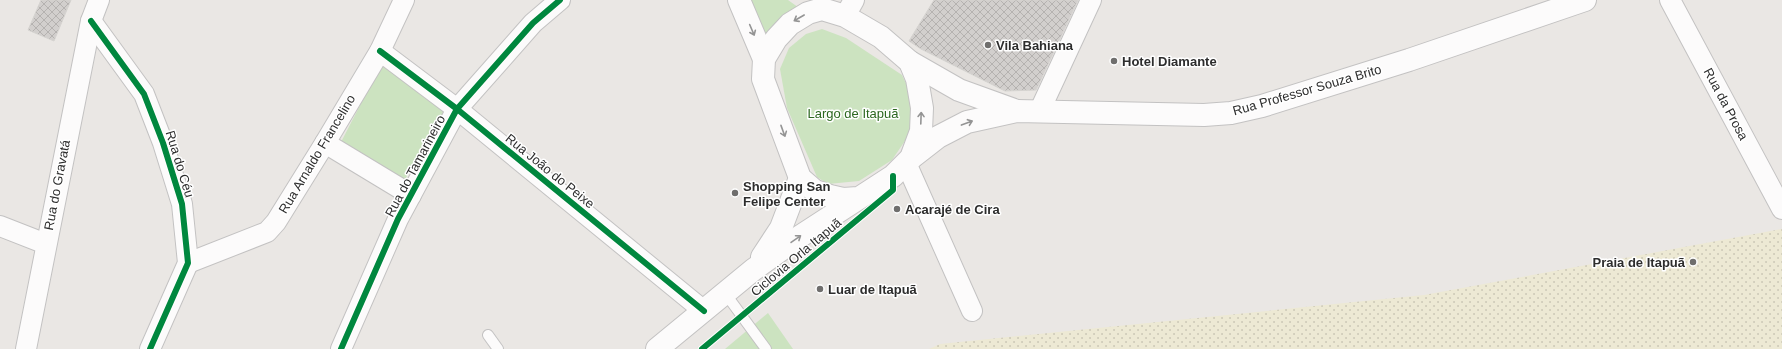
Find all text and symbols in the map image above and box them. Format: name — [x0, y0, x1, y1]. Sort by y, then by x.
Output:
one-way arrow — [794, 15, 806, 23]
one-way arrow — [748, 23, 756, 35]
place label: Vila Bahiana — [996, 38, 1074, 53]
marker: Vila Bahiana — [983, 40, 993, 50]
place label: Hotel Diamante — [1122, 54, 1217, 69]
marker: Hotel Diamante — [1109, 56, 1119, 66]
street label: Rua Professor Souza Brito — [1231, 62, 1383, 118]
street label: Rua da Prosa — [1701, 65, 1752, 143]
street label: Rua Arnaldo Francelino — [276, 92, 358, 216]
park label: Largo de Itapuã — [807, 106, 899, 121]
street label: Rua do Tamarineiro — [382, 112, 448, 220]
one-way arrow — [918, 112, 925, 125]
one-way arrow — [961, 119, 973, 127]
one-way arrow — [779, 124, 787, 136]
street label: Rua do Céu — [163, 129, 197, 199]
street label: Rua João do Peixe — [503, 131, 597, 211]
street label: Rua do Gravatá — [41, 138, 73, 231]
place label: Shopping San Felipe Center — [743, 179, 830, 209]
marker: Shopping San Felipe Center — [730, 188, 740, 198]
place label: Acarajé de Cira — [905, 202, 1000, 217]
marker: Acarajé de Cira — [892, 204, 902, 214]
street label: Ciclovia Orla Itapuã — [748, 214, 845, 299]
one-way arrow — [790, 235, 801, 243]
place label: Praia de Itapuã — [1593, 255, 1686, 270]
marker: Praia de Itapuã — [1688, 257, 1698, 267]
place label: Luar de Itapuã — [828, 282, 918, 297]
marker: Luar de Itapuã — [815, 284, 825, 294]

